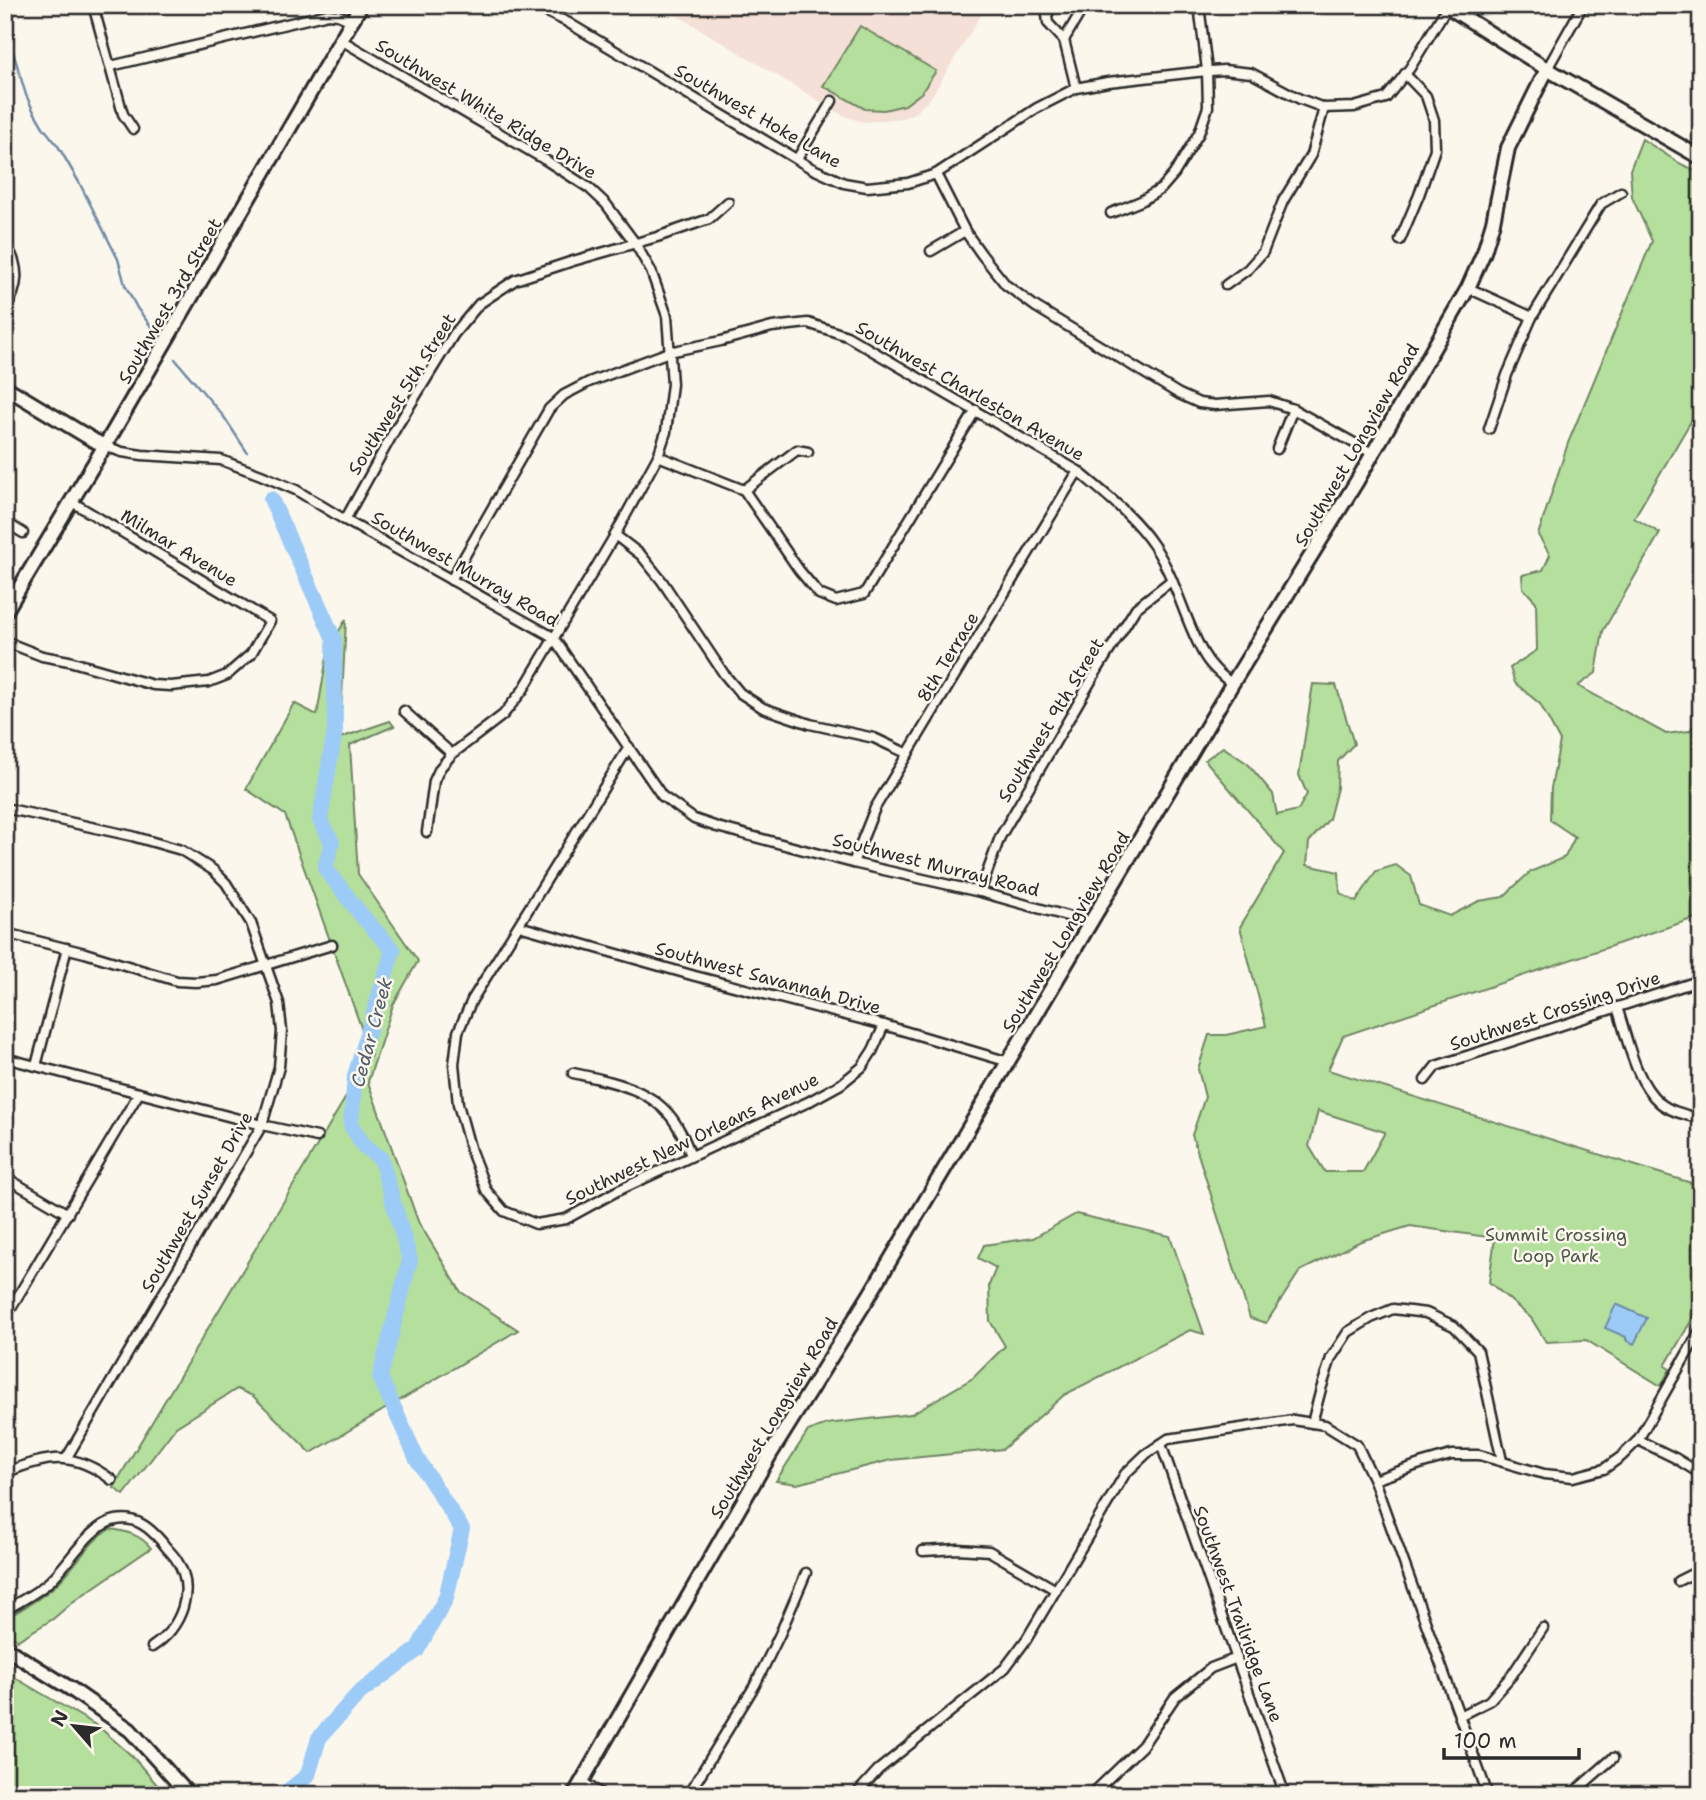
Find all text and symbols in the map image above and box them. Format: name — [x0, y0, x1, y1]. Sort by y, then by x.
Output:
street label: Southwest White Ridge Drive — [371, 33, 601, 185]
street label: Southwest Hoke Lane — [670, 58, 846, 174]
street label: Southwest 3rd Street — [113, 214, 227, 388]
street label: Southwest 5th Street — [342, 309, 462, 479]
street label: Southwest Charleston Avenue — [851, 315, 1089, 467]
street label: Southwest Longview Road — [1289, 339, 1425, 551]
street label: Milmar Avenue — [116, 504, 242, 592]
street label: Southwest Murray Road — [367, 505, 563, 633]
street label: 8th Terrace — [912, 607, 984, 707]
street label: Southwest 9th Street — [992, 633, 1110, 807]
street label: Southwest Longview Road — [996, 827, 1136, 1037]
street label: Southwest Murray Road — [830, 828, 1042, 902]
street label: Southwest Savannah Drive — [652, 936, 884, 1020]
street label: Southwest Crossing Drive — [1447, 966, 1663, 1056]
water label: Cedar Creek — [345, 974, 398, 1090]
street label: Southwest New Orleans Avenue — [561, 1067, 823, 1211]
street label: Southwest Sunset Drive — [135, 1107, 259, 1297]
park label: Summit Crossing Loop Park — [1485, 1223, 1627, 1268]
street label: Southwest Longview Road — [704, 1313, 844, 1523]
street label: Southwest Trailridge Lane — [1188, 1502, 1288, 1726]
north arrow — [38, 1692, 108, 1762]
text: N — [45, 1706, 74, 1731]
scale bar — [1444, 1716, 1578, 1760]
text: 100 m — [1454, 1727, 1517, 1755]

